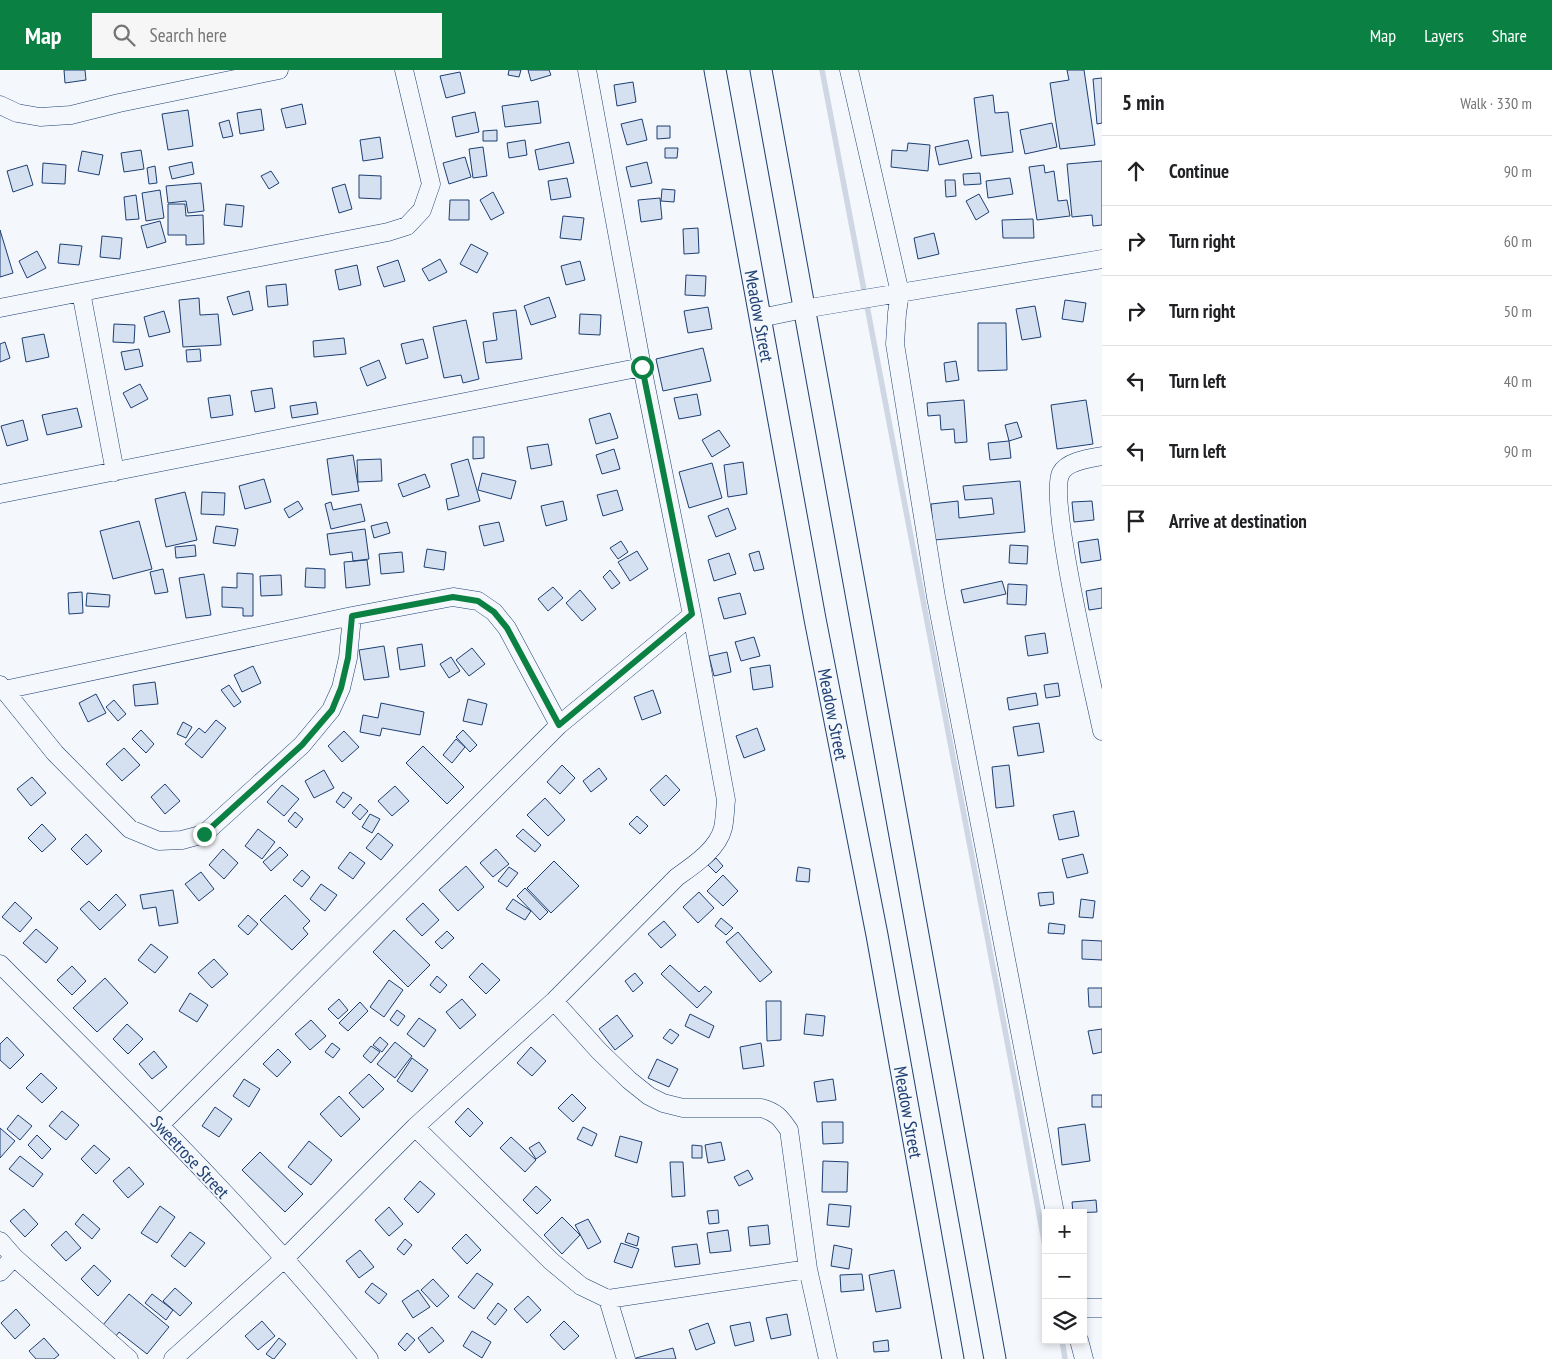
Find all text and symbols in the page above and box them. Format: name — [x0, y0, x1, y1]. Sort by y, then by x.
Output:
search box — [92, 13, 442, 58]
text: Map — [25, 20, 62, 51]
icon: search — [110, 21, 138, 49]
text: Search here — [150, 23, 227, 47]
text: Map — [1370, 24, 1396, 47]
text: Layers — [1424, 24, 1464, 47]
text: Share — [1492, 24, 1527, 47]
text: 5 min — [1122, 89, 1164, 116]
text: Walk · 330 m — [1460, 93, 1532, 113]
icon: ahead — [1122, 157, 1150, 185]
text: Continue — [1169, 159, 1229, 183]
text: 90 m — [1504, 161, 1532, 181]
icon: right — [1122, 227, 1150, 255]
text: Turn right — [1169, 229, 1235, 253]
text: 60 m — [1504, 231, 1532, 251]
street label: Meadow Street — [740, 268, 779, 364]
icon: right — [1122, 297, 1150, 325]
text: Turn right — [1169, 299, 1235, 323]
text: 50 m — [1504, 301, 1532, 321]
route start — [631, 356, 654, 379]
icon: left — [1122, 367, 1150, 395]
text: Turn left — [1169, 369, 1226, 393]
text: 40 m — [1504, 371, 1532, 391]
icon: left — [1122, 437, 1150, 465]
text: Turn left — [1169, 439, 1226, 463]
text: 90 m — [1504, 441, 1532, 461]
icon: arrive — [1122, 507, 1150, 535]
text: Arrive at destination — [1169, 509, 1307, 533]
street label: Meadow Street — [813, 666, 854, 762]
route end — [193, 823, 216, 846]
street label: Meadow Street — [889, 1064, 928, 1160]
street label: Sweetrose Street — [146, 1111, 234, 1203]
map controls — [1042, 1209, 1087, 1344]
button: + — [1042, 1209, 1087, 1254]
button: − — [1042, 1254, 1087, 1299]
button: layers — [1042, 1299, 1087, 1344]

